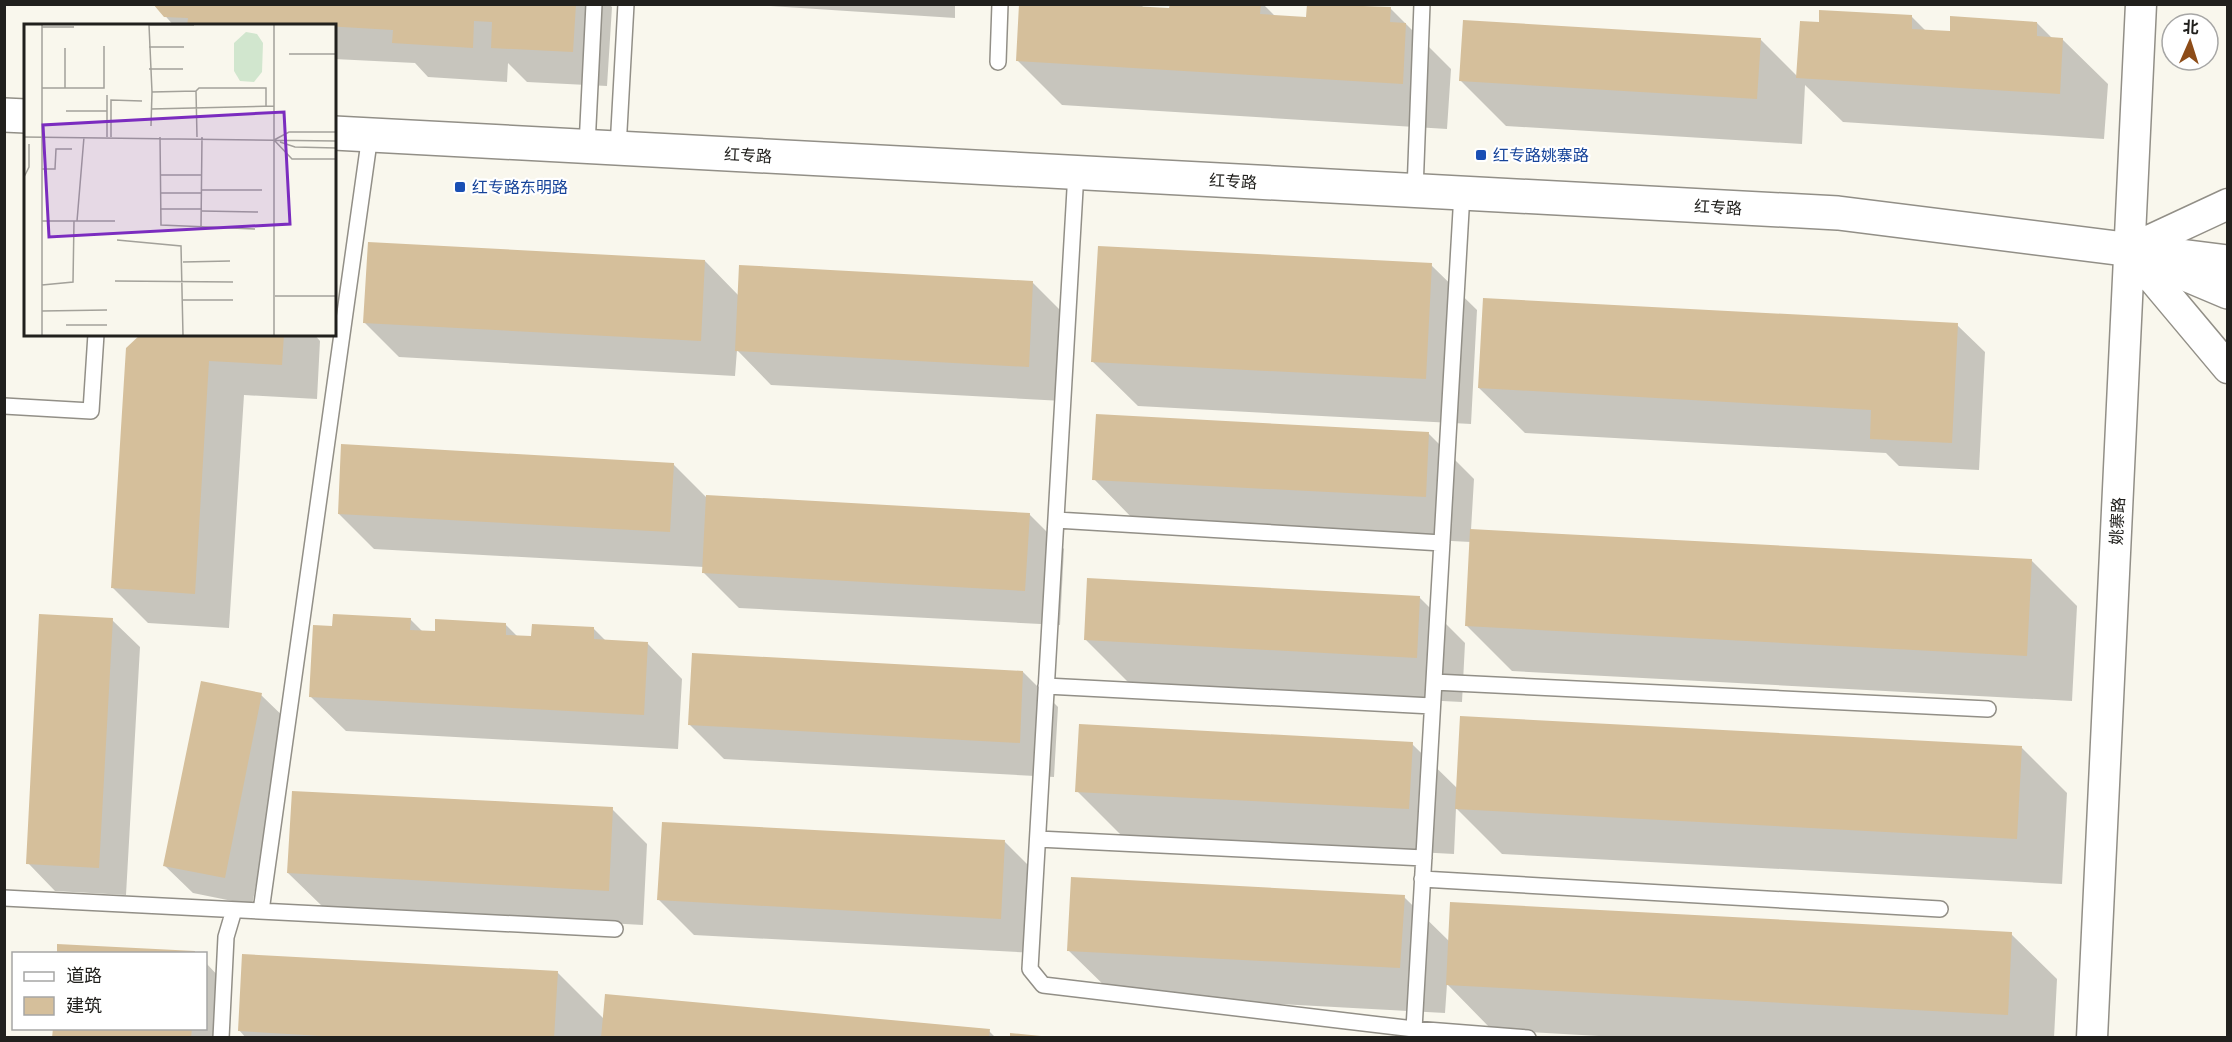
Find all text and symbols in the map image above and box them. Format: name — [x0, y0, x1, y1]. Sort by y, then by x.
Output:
north arrow — [2160, 12, 2220, 72]
text: 北 — [2182, 17, 2199, 37]
inset map — [24, 24, 336, 336]
street label: 红专路 — [724, 144, 772, 166]
place label: 红专路姚寨路 — [1493, 145, 1589, 165]
marker: 红专路姚寨路 — [1474, 148, 1488, 162]
street label: 红专路 — [1209, 170, 1257, 192]
place label: 红专路东明路 — [472, 177, 568, 197]
marker: 红专路东明路 — [453, 180, 467, 194]
street label: 红专路 — [1694, 196, 1742, 218]
street label: 姚寨路 — [2106, 497, 2128, 545]
legend — [12, 952, 207, 1030]
text: 道路 — [66, 964, 102, 987]
text: 建筑 — [66, 994, 102, 1017]

